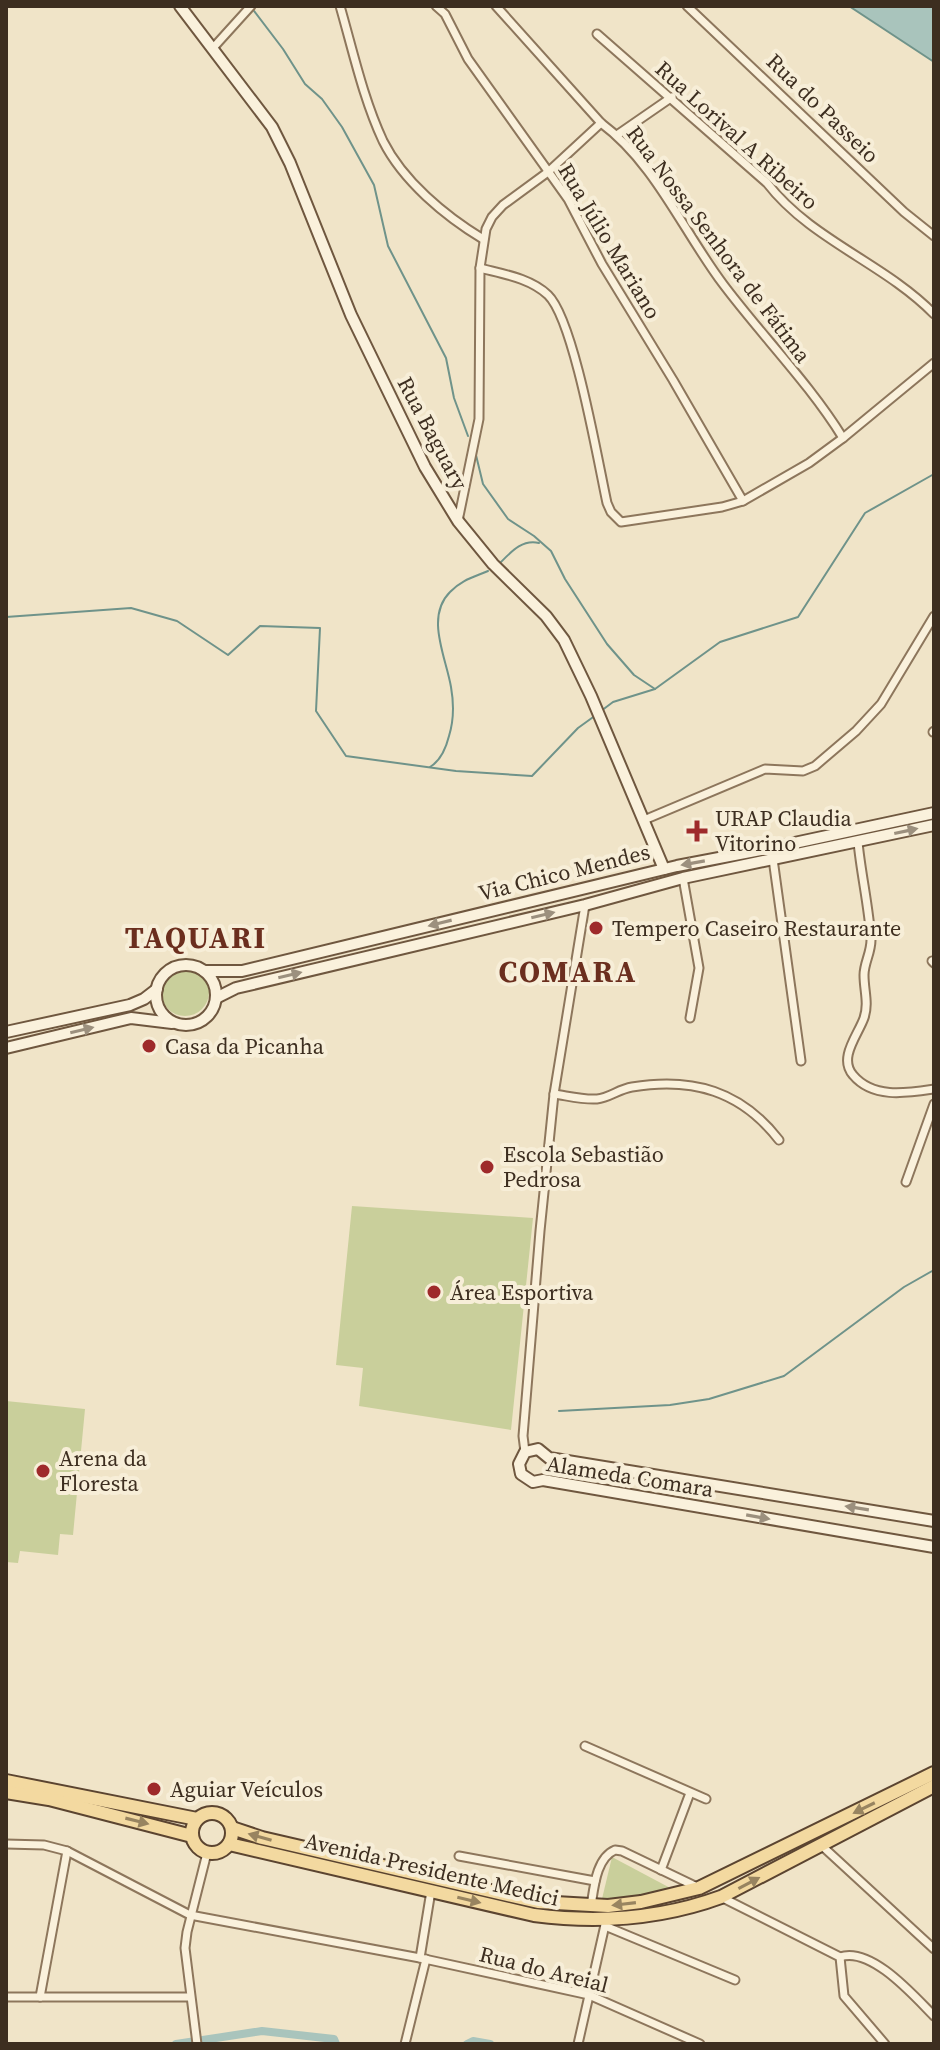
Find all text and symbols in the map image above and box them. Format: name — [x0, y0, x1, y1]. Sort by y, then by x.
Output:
street label: Rua do Passeio — [760, 46, 886, 170]
street label: Rua Lorival A Ribeiro — [649, 54, 825, 216]
street label: Rua Nossa Senhora de Fátima — [620, 119, 819, 369]
street label: Rua Júlio Mariano — [552, 158, 668, 324]
street label: Rua Baguary — [391, 371, 476, 495]
place label: URAP Claudia Vitorino — [715, 803, 853, 858]
marker: URAP Claudia Vitorino — [686, 820, 708, 842]
one-way arrow — [893, 824, 918, 837]
street label: Via Chico Mendes — [475, 836, 653, 908]
one-way arrow — [680, 857, 705, 869]
one-way arrow — [531, 908, 556, 921]
place label: Tempero Caseiro Restaurante — [612, 913, 901, 943]
district label: TAQUARI — [125, 917, 267, 958]
one-way arrow — [428, 917, 453, 930]
marker: Tempero Caseiro Restaurante — [587, 919, 605, 937]
district label: COMARA — [499, 951, 638, 992]
one-way arrow — [278, 969, 303, 981]
one-way arrow — [70, 1023, 95, 1036]
place label: Casa da Picanha — [165, 1031, 325, 1061]
marker: Casa da Picanha — [140, 1037, 158, 1055]
place label: Escola Sebastião Pedrosa — [503, 1139, 664, 1194]
marker: Escola Sebastião Pedrosa — [478, 1158, 496, 1176]
place label: Área Esportiva — [450, 1277, 594, 1307]
marker: Área Esportiva — [425, 1283, 443, 1301]
place label: Arena da Floresta — [59, 1443, 148, 1498]
street label: Alameda Comara — [544, 1448, 716, 1504]
marker: Arena da Floresta — [34, 1462, 52, 1480]
one-way arrow — [844, 1501, 869, 1514]
one-way arrow — [745, 1511, 770, 1524]
place label: Aguiar Veículos — [170, 1774, 323, 1804]
marker: Aguiar Veículos — [145, 1780, 163, 1798]
one-way arrow — [853, 1801, 876, 1814]
one-way arrow — [124, 1815, 149, 1828]
street label: Avenida Presidente Medici — [302, 1825, 562, 1913]
one-way arrow — [248, 1830, 272, 1843]
one-way arrow — [737, 1877, 760, 1890]
one-way arrow — [456, 1894, 481, 1907]
one-way arrow — [612, 1898, 637, 1911]
street label: Rua do Areial — [476, 1938, 612, 2000]

